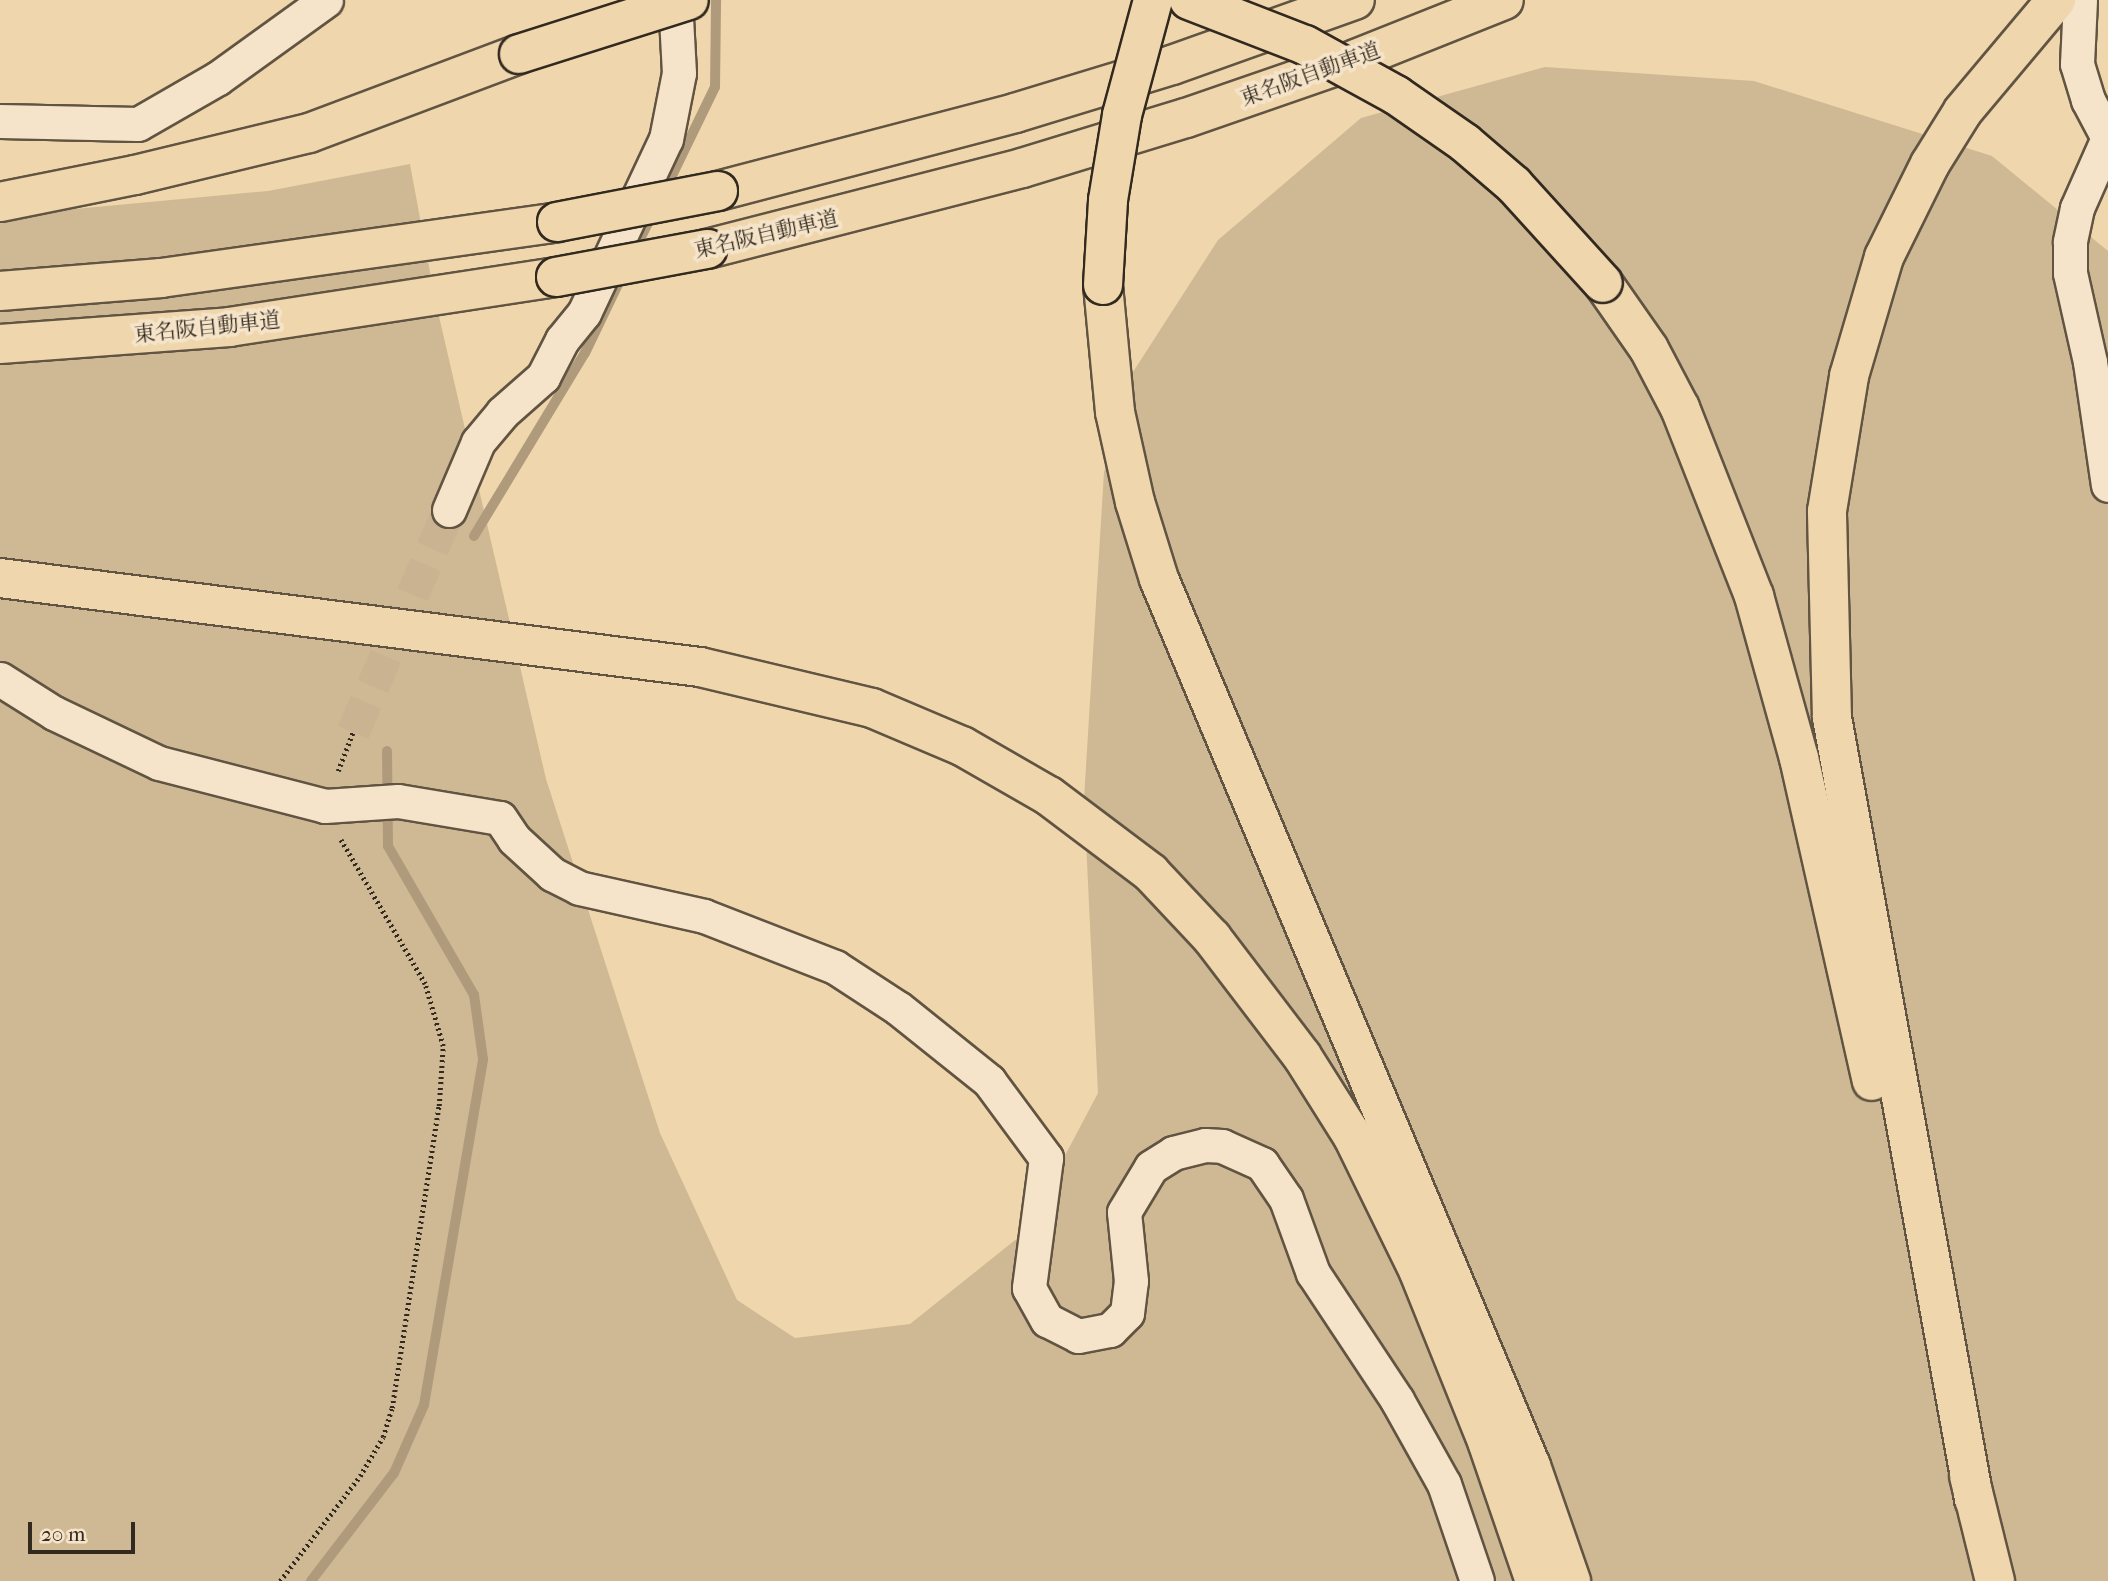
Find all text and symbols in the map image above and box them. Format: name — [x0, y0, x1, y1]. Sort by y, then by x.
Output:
street label: 東名阪自動車道 — [1237, 37, 1383, 111]
street label: 東名阪自動車道 — [692, 205, 840, 263]
street label: 東名阪自動車道 — [133, 307, 281, 347]
scale bar — [32, 1508, 138, 1552]
text: 20 m — [41, 1522, 85, 1546]

